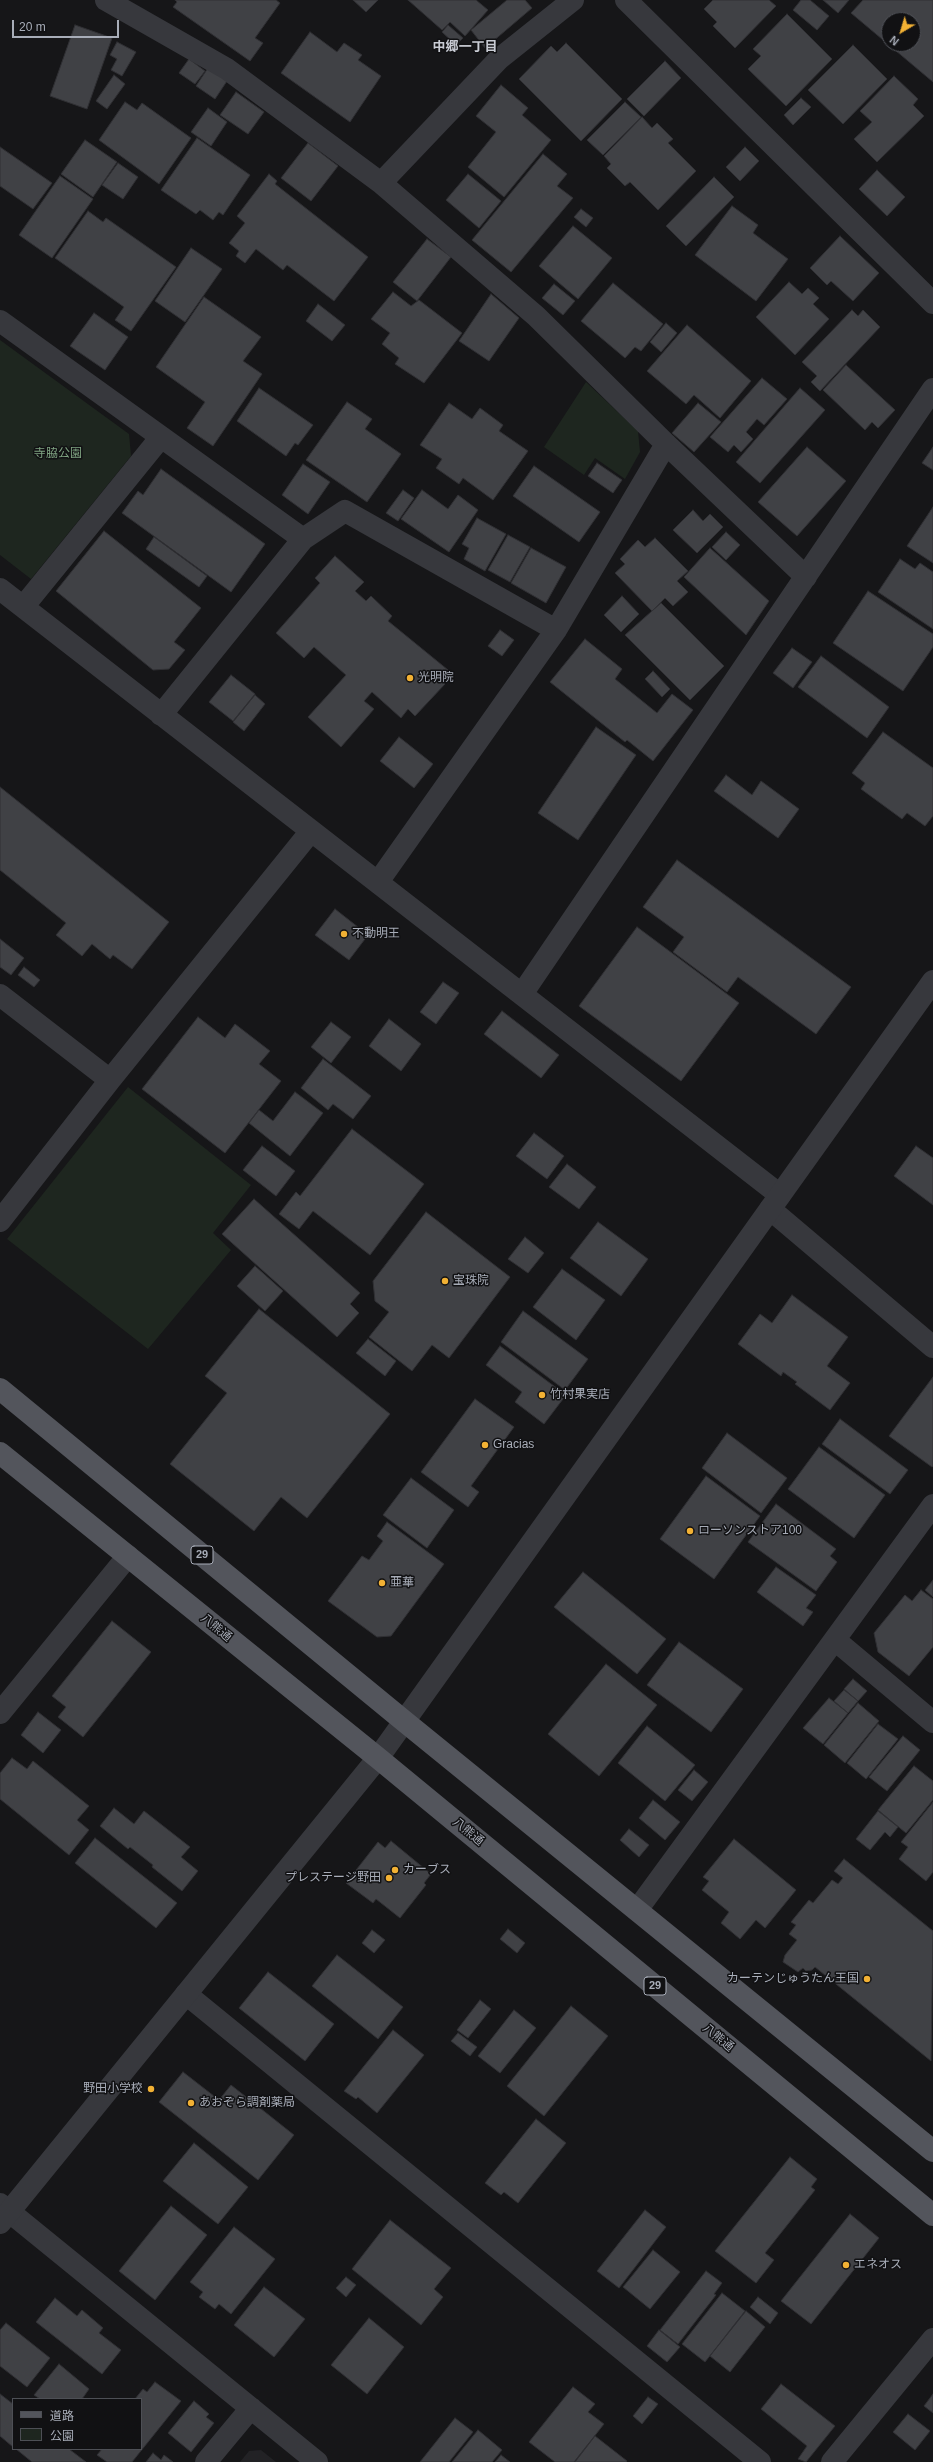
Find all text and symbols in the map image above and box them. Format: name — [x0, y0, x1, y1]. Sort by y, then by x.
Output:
scale bar — [14, 12, 121, 38]
north arrow — [881, 12, 921, 52]
text: 20 m — [19, 20, 46, 34]
text: N — [887, 33, 901, 48]
district label: 中郷一丁目 — [433, 39, 497, 55]
park label: 寺脇公園 — [34, 447, 82, 461]
place label: 光明院 — [418, 671, 454, 685]
marker: 光明院 — [405, 673, 415, 683]
place label: 不動明王 — [352, 927, 400, 941]
marker: 不動明王 — [339, 929, 349, 939]
place label: 宝珠院 — [453, 1274, 489, 1288]
marker: 宝珠院 — [440, 1276, 450, 1286]
place label: 竹村果実店 — [550, 1388, 610, 1402]
marker: 竹村果実店 — [537, 1390, 547, 1400]
place label: Gracias — [493, 1438, 534, 1452]
marker: Gracias — [480, 1440, 490, 1450]
place label: ローソンストア100 — [698, 1524, 802, 1538]
marker: ローソンストア100 — [685, 1526, 695, 1536]
road number: 29 — [191, 1546, 213, 1564]
place label: 亜華 — [390, 1576, 414, 1590]
marker: 亜華 — [377, 1578, 387, 1588]
street label: 八熊通 — [197, 1611, 235, 1645]
street label: 八熊通 — [449, 1815, 487, 1849]
place label: カーブス — [403, 1863, 451, 1877]
marker: カーブス — [390, 1865, 400, 1875]
place label: プレステージ野田 — [285, 1871, 381, 1885]
marker: プレステージ野田 — [384, 1873, 394, 1883]
place label: カーテンじゅうたん王国 — [727, 1972, 859, 1986]
marker: カーテンじゅうたん王国 — [862, 1974, 872, 1984]
road number: 29 — [644, 1977, 666, 1995]
street label: 八熊通 — [699, 2021, 737, 2055]
place label: 野田小学校 — [83, 2082, 143, 2096]
marker: 野田小学校 — [146, 2084, 156, 2094]
place label: あおぞら調剤薬局 — [199, 2096, 295, 2110]
marker: あおぞら調剤薬局 — [186, 2098, 196, 2108]
place label: エネオス — [854, 2258, 902, 2272]
marker: エネオス — [841, 2260, 851, 2270]
legend — [12, 2398, 142, 2450]
text: 道路 — [50, 2409, 74, 2423]
text: 公園 — [50, 2429, 74, 2443]

